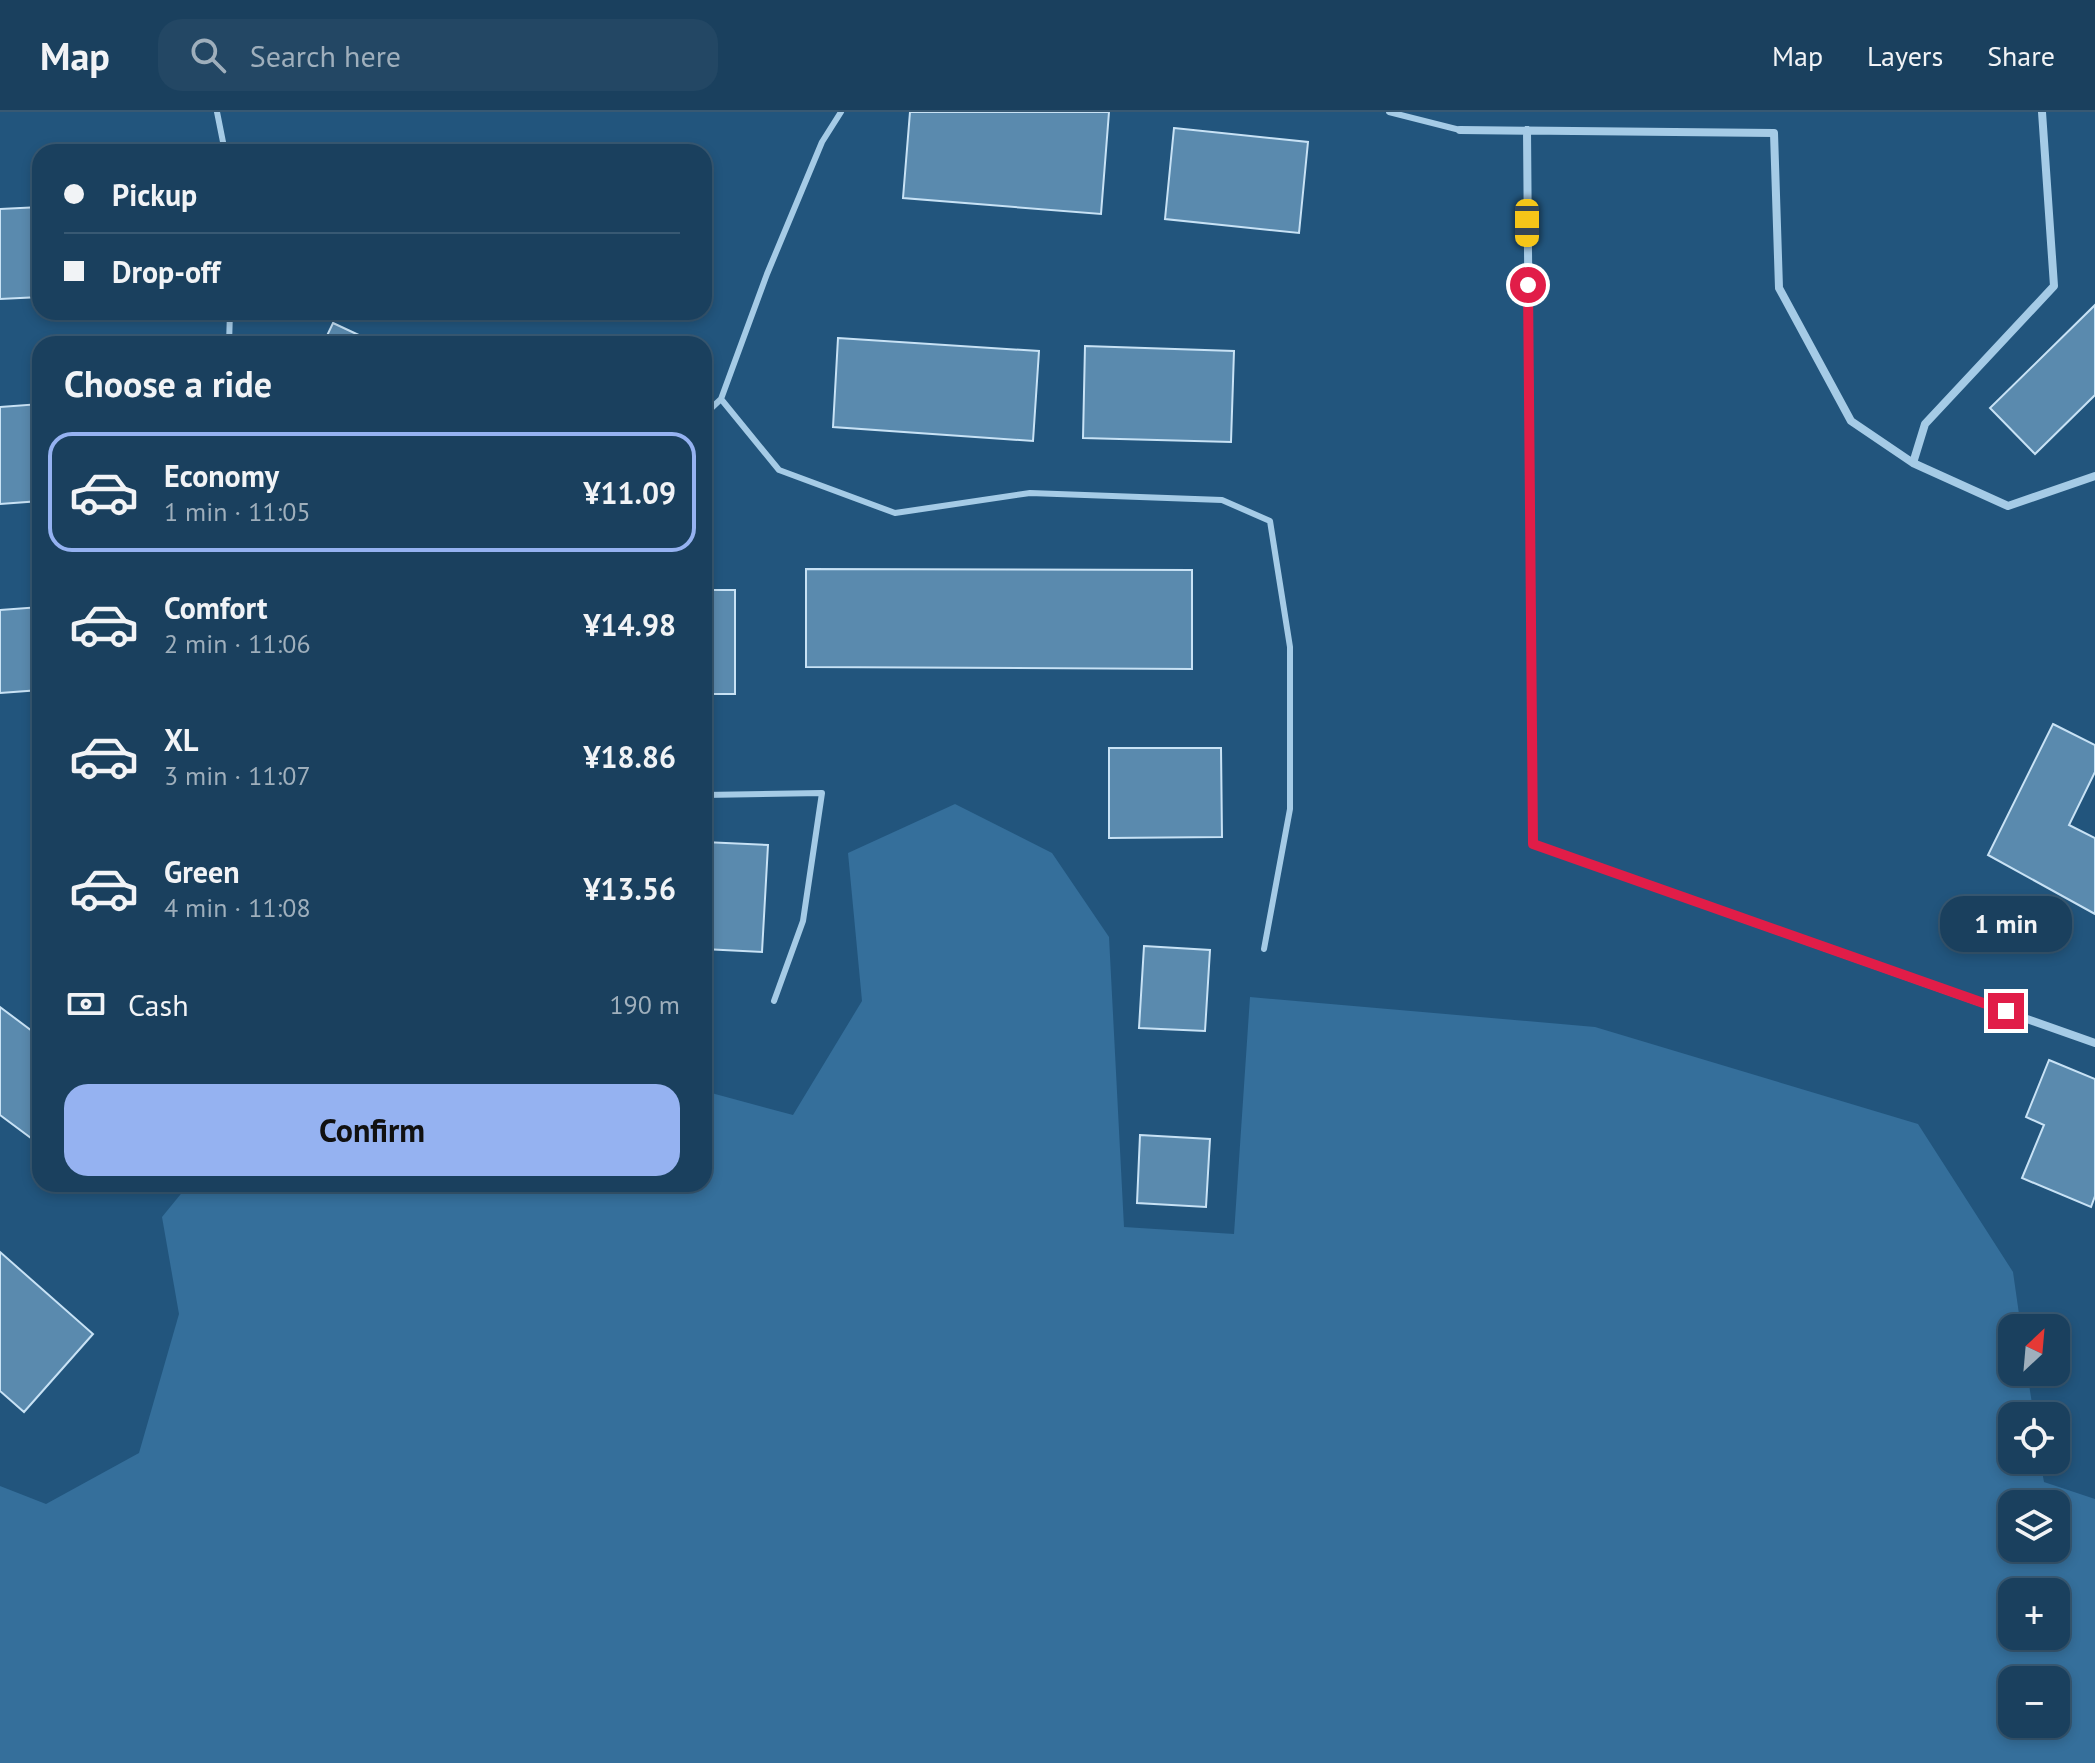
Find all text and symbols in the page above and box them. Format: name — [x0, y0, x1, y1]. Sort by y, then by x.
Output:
search box — [158, 19, 718, 91]
text: Map — [40, 31, 110, 80]
icon: search — [186, 33, 230, 77]
text: Search here — [250, 36, 401, 75]
text: Map — [1772, 37, 1823, 74]
text: Layers — [1867, 37, 1943, 74]
text: Share — [1987, 37, 2055, 74]
text: Pickup — [112, 175, 197, 214]
car — [1515, 199, 1539, 247]
text: Drop-off — [112, 252, 220, 291]
route start — [1510, 267, 1546, 303]
text: Choose a ride — [64, 360, 272, 407]
icon: car — [68, 456, 140, 528]
text: Economy — [164, 456, 279, 495]
text: ¥11.09 — [584, 473, 676, 512]
text: 1 min · 11:05 — [164, 495, 311, 528]
icon: car — [68, 588, 140, 660]
text: Comfort — [164, 588, 267, 627]
text: ¥14.98 — [584, 605, 676, 644]
text: 2 min · 11:06 — [164, 627, 311, 660]
icon: car — [68, 720, 140, 792]
text: XL — [164, 720, 198, 759]
text: ¥18.86 — [584, 737, 676, 776]
text: 3 min · 11:07 — [164, 759, 311, 792]
icon: car — [68, 852, 140, 924]
text: Green — [164, 852, 239, 891]
text: ¥13.56 — [584, 869, 676, 908]
text: 4 min · 11:08 — [164, 891, 311, 924]
callout: 1 min — [1940, 895, 2072, 951]
text: 1 min — [1974, 907, 2038, 940]
icon: cash — [64, 982, 108, 1026]
text: Cash — [128, 985, 189, 1024]
text: 190 m — [609, 988, 680, 1021]
route end — [1988, 993, 2024, 1029]
button: Confirm — [64, 1084, 680, 1176]
north arrow — [1998, 1314, 2070, 1386]
map controls — [1998, 1314, 2070, 1738]
button: locate — [1998, 1402, 2070, 1474]
button: layers — [1998, 1490, 2070, 1562]
button: + — [1998, 1578, 2070, 1650]
button: − — [1998, 1666, 2070, 1738]

